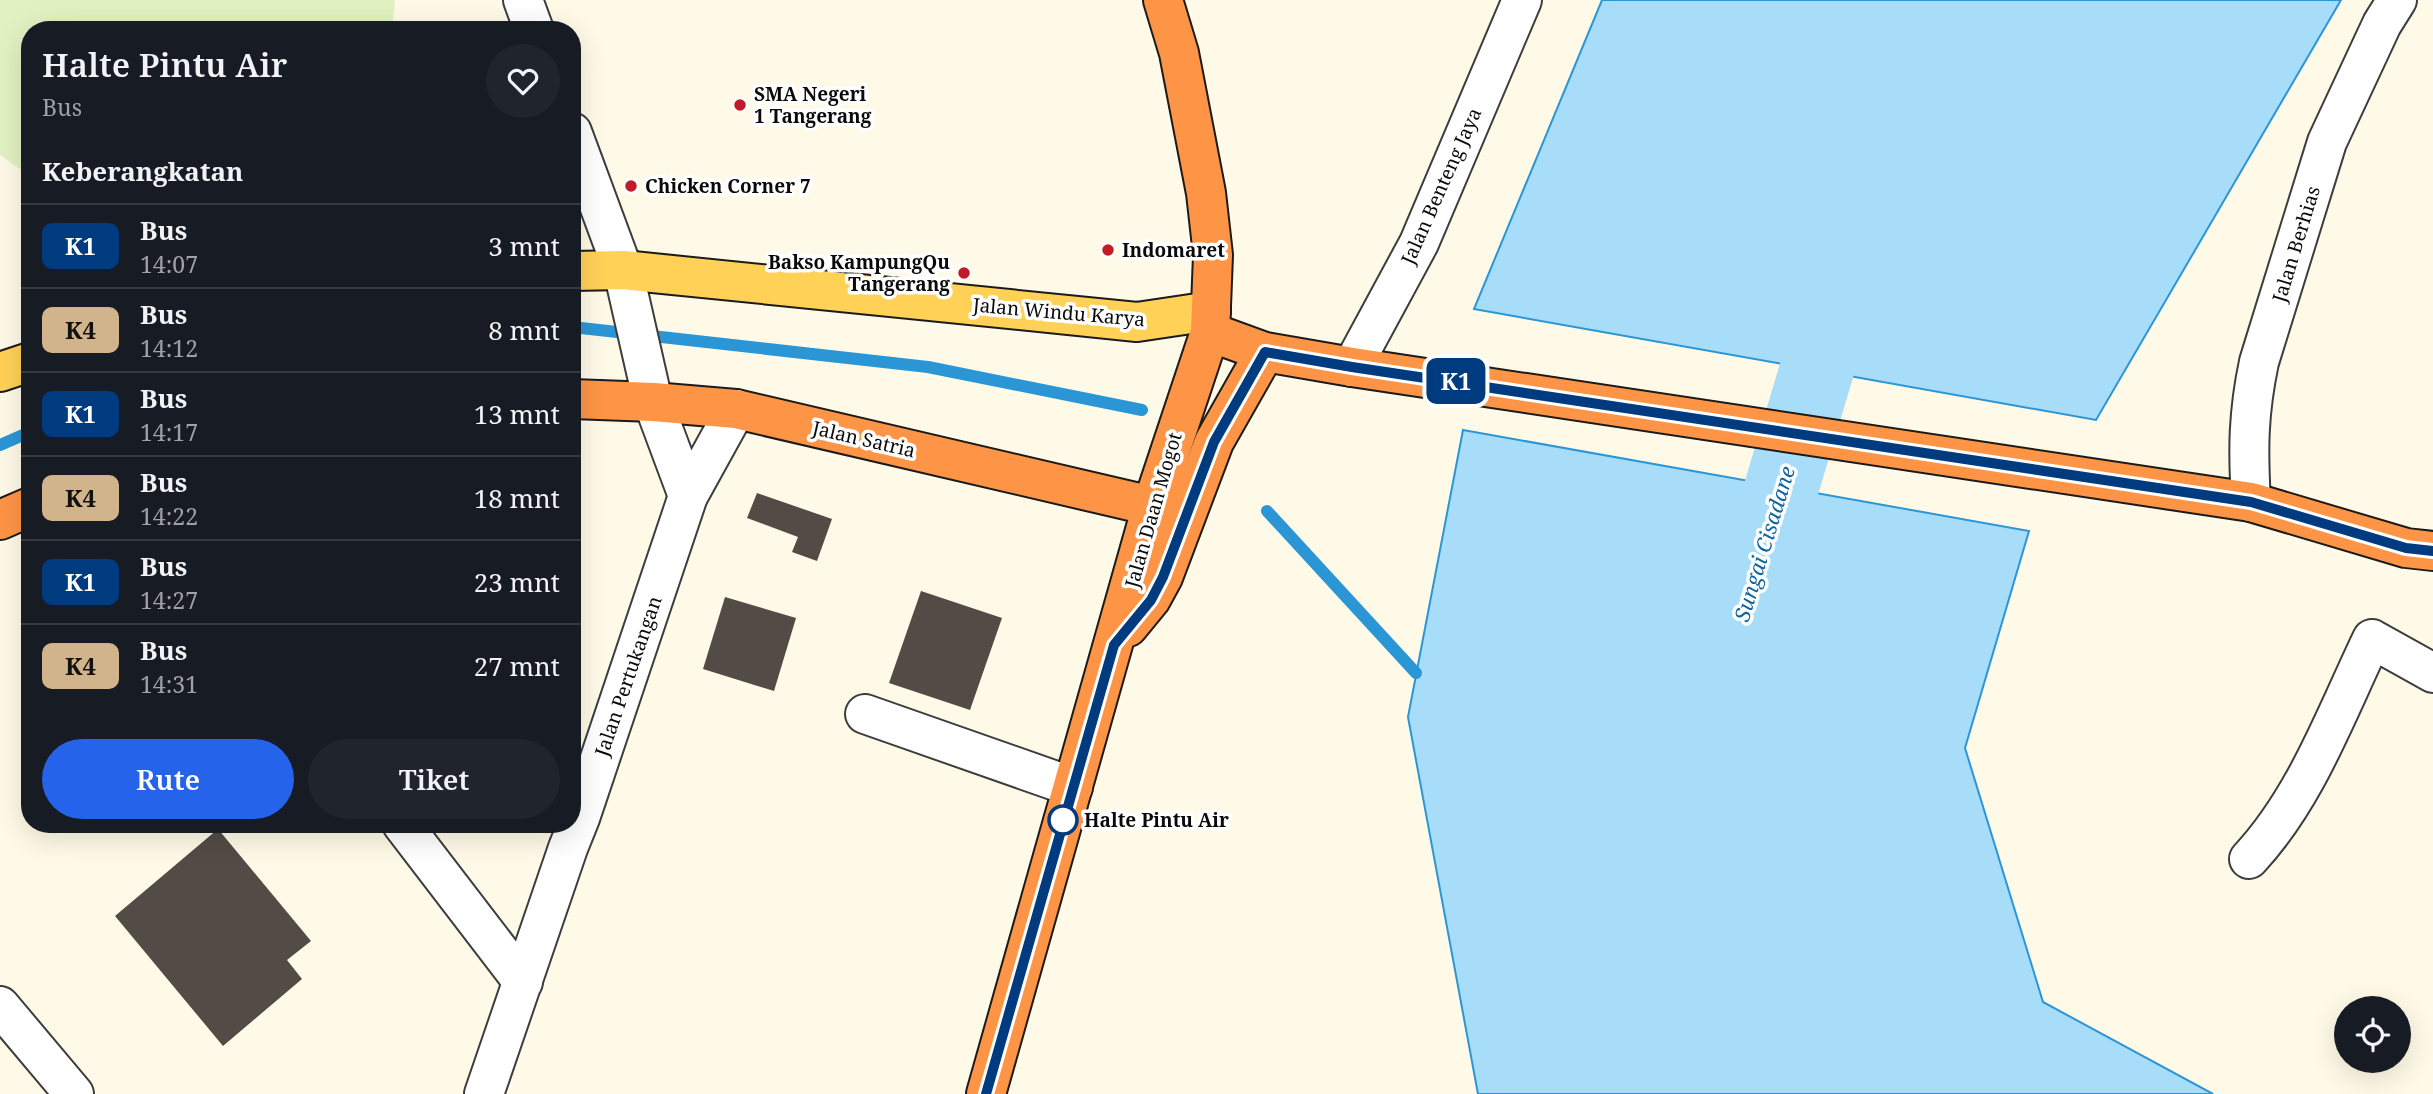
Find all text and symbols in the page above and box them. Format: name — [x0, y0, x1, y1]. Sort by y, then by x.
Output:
text: Halte Pintu Air — [42, 42, 287, 87]
button: heart — [486, 44, 560, 118]
place label: SMA Negeri 1 Tangerang — [754, 81, 872, 129]
text: Bus — [42, 91, 82, 123]
marker: SMA Negeri 1 Tangerang — [732, 97, 748, 113]
street label: Jalan Benteng Jaya — [1394, 104, 1487, 269]
text: Keberangkatan — [42, 153, 243, 189]
place label: Chicken Corner 7 — [645, 173, 811, 199]
marker: Chicken Corner 7 — [623, 178, 639, 194]
street label: Jalan Berhias — [2266, 183, 2326, 306]
text: Bus — [140, 212, 187, 248]
text: 3 mnt — [488, 228, 560, 264]
text: K1 — [65, 229, 96, 262]
place label: Indomaret — [1122, 237, 1225, 263]
marker: Indomaret — [1100, 242, 1116, 258]
text: 14:07 — [140, 248, 198, 280]
place label: Bakso KampungQu Tangerang — [768, 249, 950, 297]
marker: Bakso KampungQu Tangerang — [956, 265, 972, 281]
street label: Jalan Windu Karya — [971, 291, 1146, 332]
text: Bus — [140, 296, 187, 332]
text: 8 mnt — [488, 312, 560, 348]
text: K4 — [65, 313, 96, 346]
text: 14:12 — [140, 332, 198, 364]
line badge: K1 — [1424, 358, 1488, 404]
text: K1 — [1440, 364, 1472, 397]
text: Bus — [140, 380, 187, 416]
text: 13 mnt — [474, 396, 560, 432]
text: K1 — [65, 397, 96, 430]
street label: Jalan Satria — [809, 414, 918, 463]
text: 14:17 — [140, 416, 198, 448]
street label: Jalan Daan Mogot — [1118, 429, 1188, 592]
water label: Sungai Cisadane — [1727, 463, 1801, 625]
text: Bus — [140, 464, 187, 500]
text: 18 mnt — [474, 480, 560, 516]
text: K4 — [65, 481, 96, 514]
text: 14:22 — [140, 500, 198, 532]
text: Bus — [140, 548, 187, 584]
text: 23 mnt — [474, 564, 560, 600]
text: K1 — [65, 565, 96, 598]
text: 14:27 — [140, 584, 198, 616]
street label: Jalan Pertukangan — [588, 592, 668, 761]
text: Bus — [140, 632, 187, 668]
text: 27 mnt — [474, 648, 560, 684]
text: K4 — [65, 649, 96, 682]
text: 14:31 — [140, 668, 198, 700]
button: Rute — [42, 739, 294, 819]
button: Tiket — [308, 739, 560, 819]
marker: Halte Pintu Air — [1048, 805, 1078, 835]
place label: Halte Pintu Air — [1084, 807, 1229, 833]
map controls — [2334, 996, 2411, 1073]
button: locate — [2334, 996, 2411, 1073]

